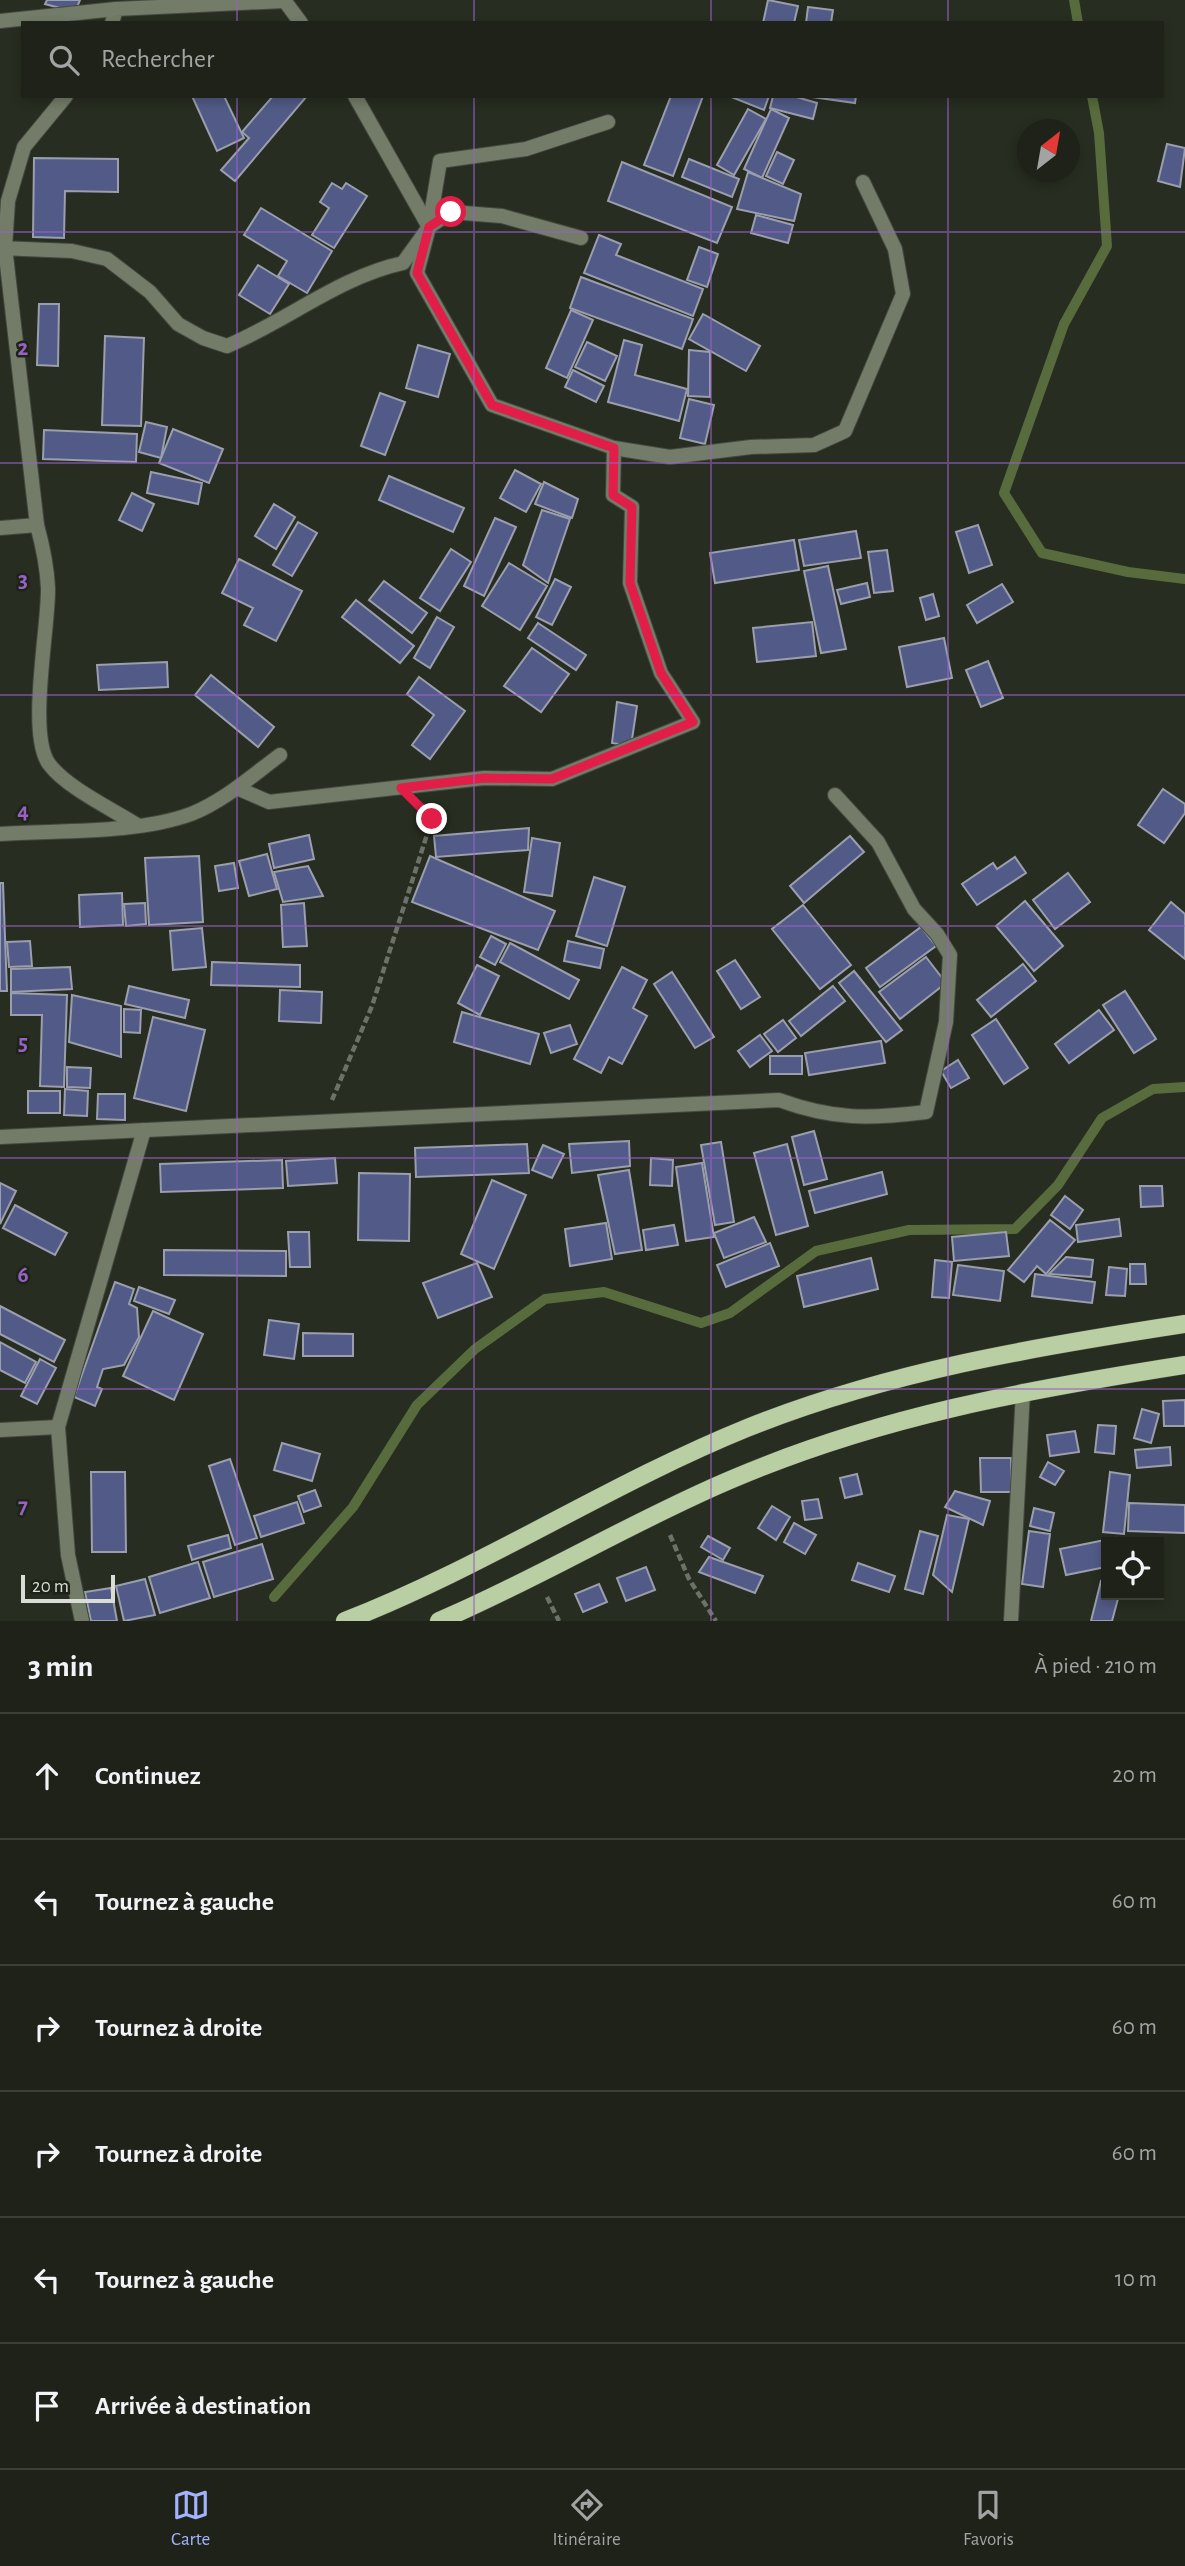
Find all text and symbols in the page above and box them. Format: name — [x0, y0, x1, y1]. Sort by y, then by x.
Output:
search box — [21, 21, 1164, 98]
icon: search — [45, 41, 83, 79]
text: Rechercher — [101, 46, 214, 72]
north arrow — [1017, 119, 1080, 182]
route start — [435, 196, 466, 227]
text: 2 — [18, 337, 29, 360]
text: 3 — [18, 569, 28, 592]
text: 4 — [17, 800, 29, 823]
route end — [416, 803, 447, 834]
text: 5 — [18, 1032, 28, 1055]
text: 6 — [17, 1264, 29, 1287]
text: 7 — [18, 1495, 28, 1518]
map controls — [1101, 1537, 1164, 1600]
button: locate — [1101, 1537, 1164, 1600]
scale bar — [21, 1572, 116, 1604]
text: 20 m — [32, 1577, 69, 1596]
text: 3 min — [28, 1652, 93, 1682]
text: À pied · 210 m — [1035, 1655, 1157, 1678]
icon: ahead — [28, 1757, 66, 1795]
text: Continuez — [95, 1763, 201, 1789]
text: 20 m — [1112, 1764, 1157, 1787]
icon: left — [28, 1883, 66, 1921]
text: Tournez à gauche — [95, 1889, 274, 1915]
text: 60 m — [1112, 1890, 1157, 1913]
icon: right — [28, 2009, 66, 2047]
text: Tournez à droite — [95, 2015, 262, 2041]
text: 60 m — [1112, 2016, 1157, 2039]
icon: right — [28, 2135, 66, 2173]
text: Tournez à droite — [95, 2141, 262, 2167]
text: 60 m — [1112, 2142, 1157, 2165]
icon: left — [28, 2261, 66, 2299]
text: Tournez à gauche — [95, 2267, 274, 2293]
text: 10 m — [1115, 2268, 1157, 2291]
icon: arrive — [28, 2387, 66, 2425]
text: Arrivée à destination — [95, 2393, 311, 2419]
tab: Carte — [171, 2486, 210, 2551]
tab: Itinéraire — [552, 2486, 621, 2551]
tab: Favoris — [963, 2486, 1014, 2551]

